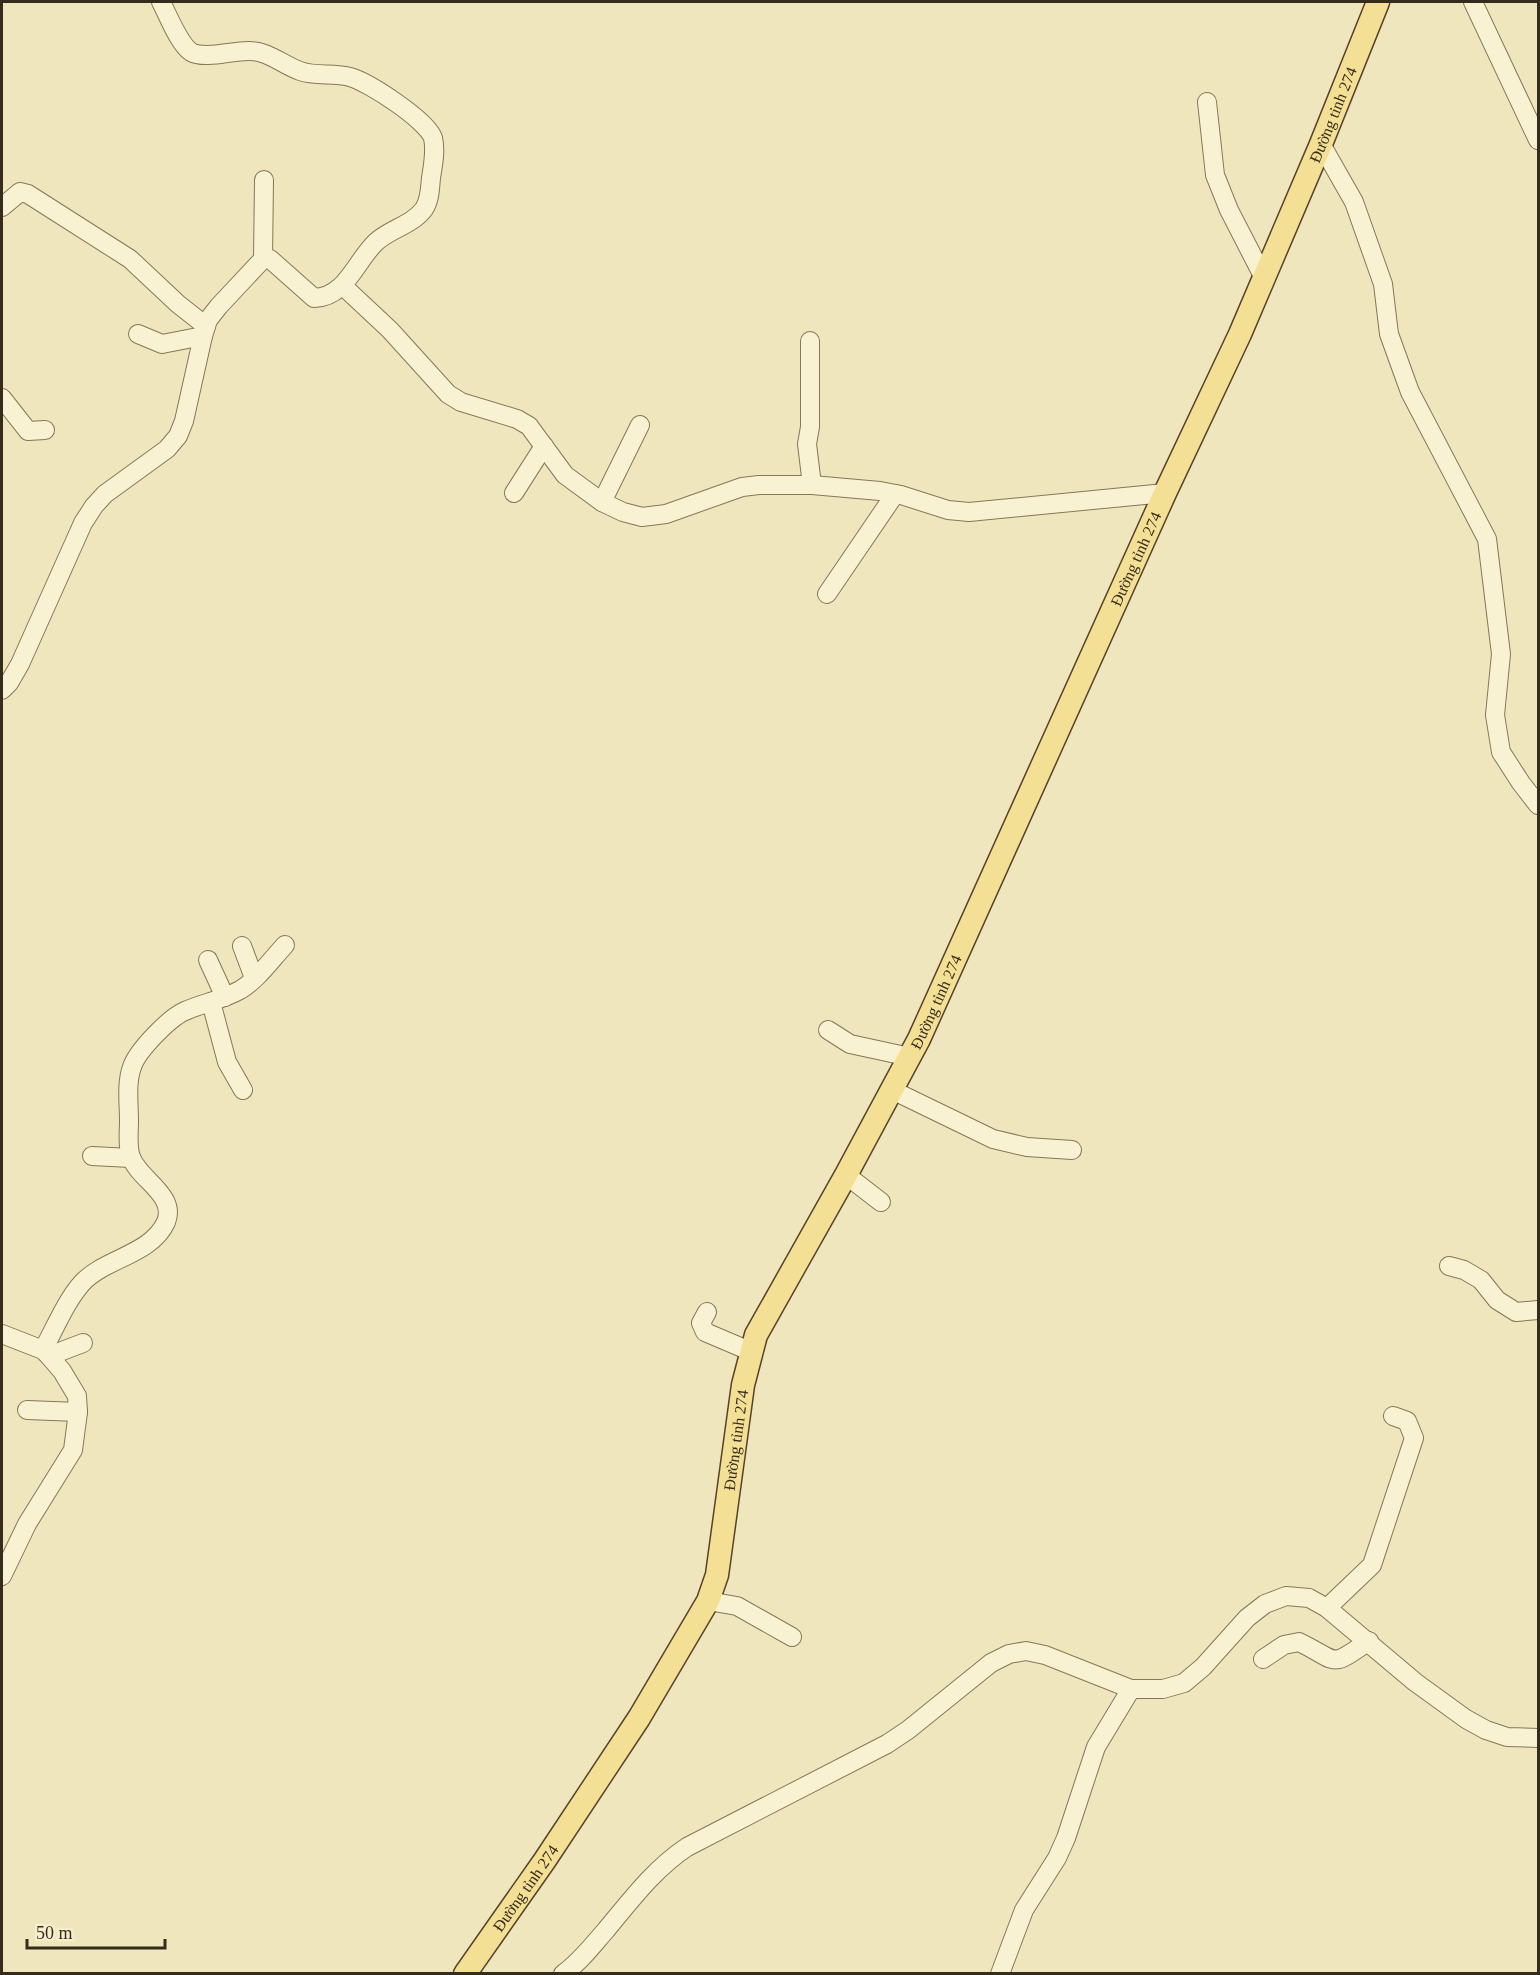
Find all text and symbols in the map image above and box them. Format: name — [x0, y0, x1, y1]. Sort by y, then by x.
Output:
street label: Đường tỉnh 274 — [1306, 65, 1360, 165]
street label: Đường tỉnh 274 — [1107, 509, 1164, 609]
street label: Đường tỉnh 274 — [907, 952, 965, 1052]
street label: Đường tỉnh 274 — [721, 1389, 751, 1492]
street label: Đường tỉnh 274 — [490, 1842, 562, 1935]
scale bar — [27, 1912, 165, 1950]
text: 50 m — [36, 1923, 73, 1943]

